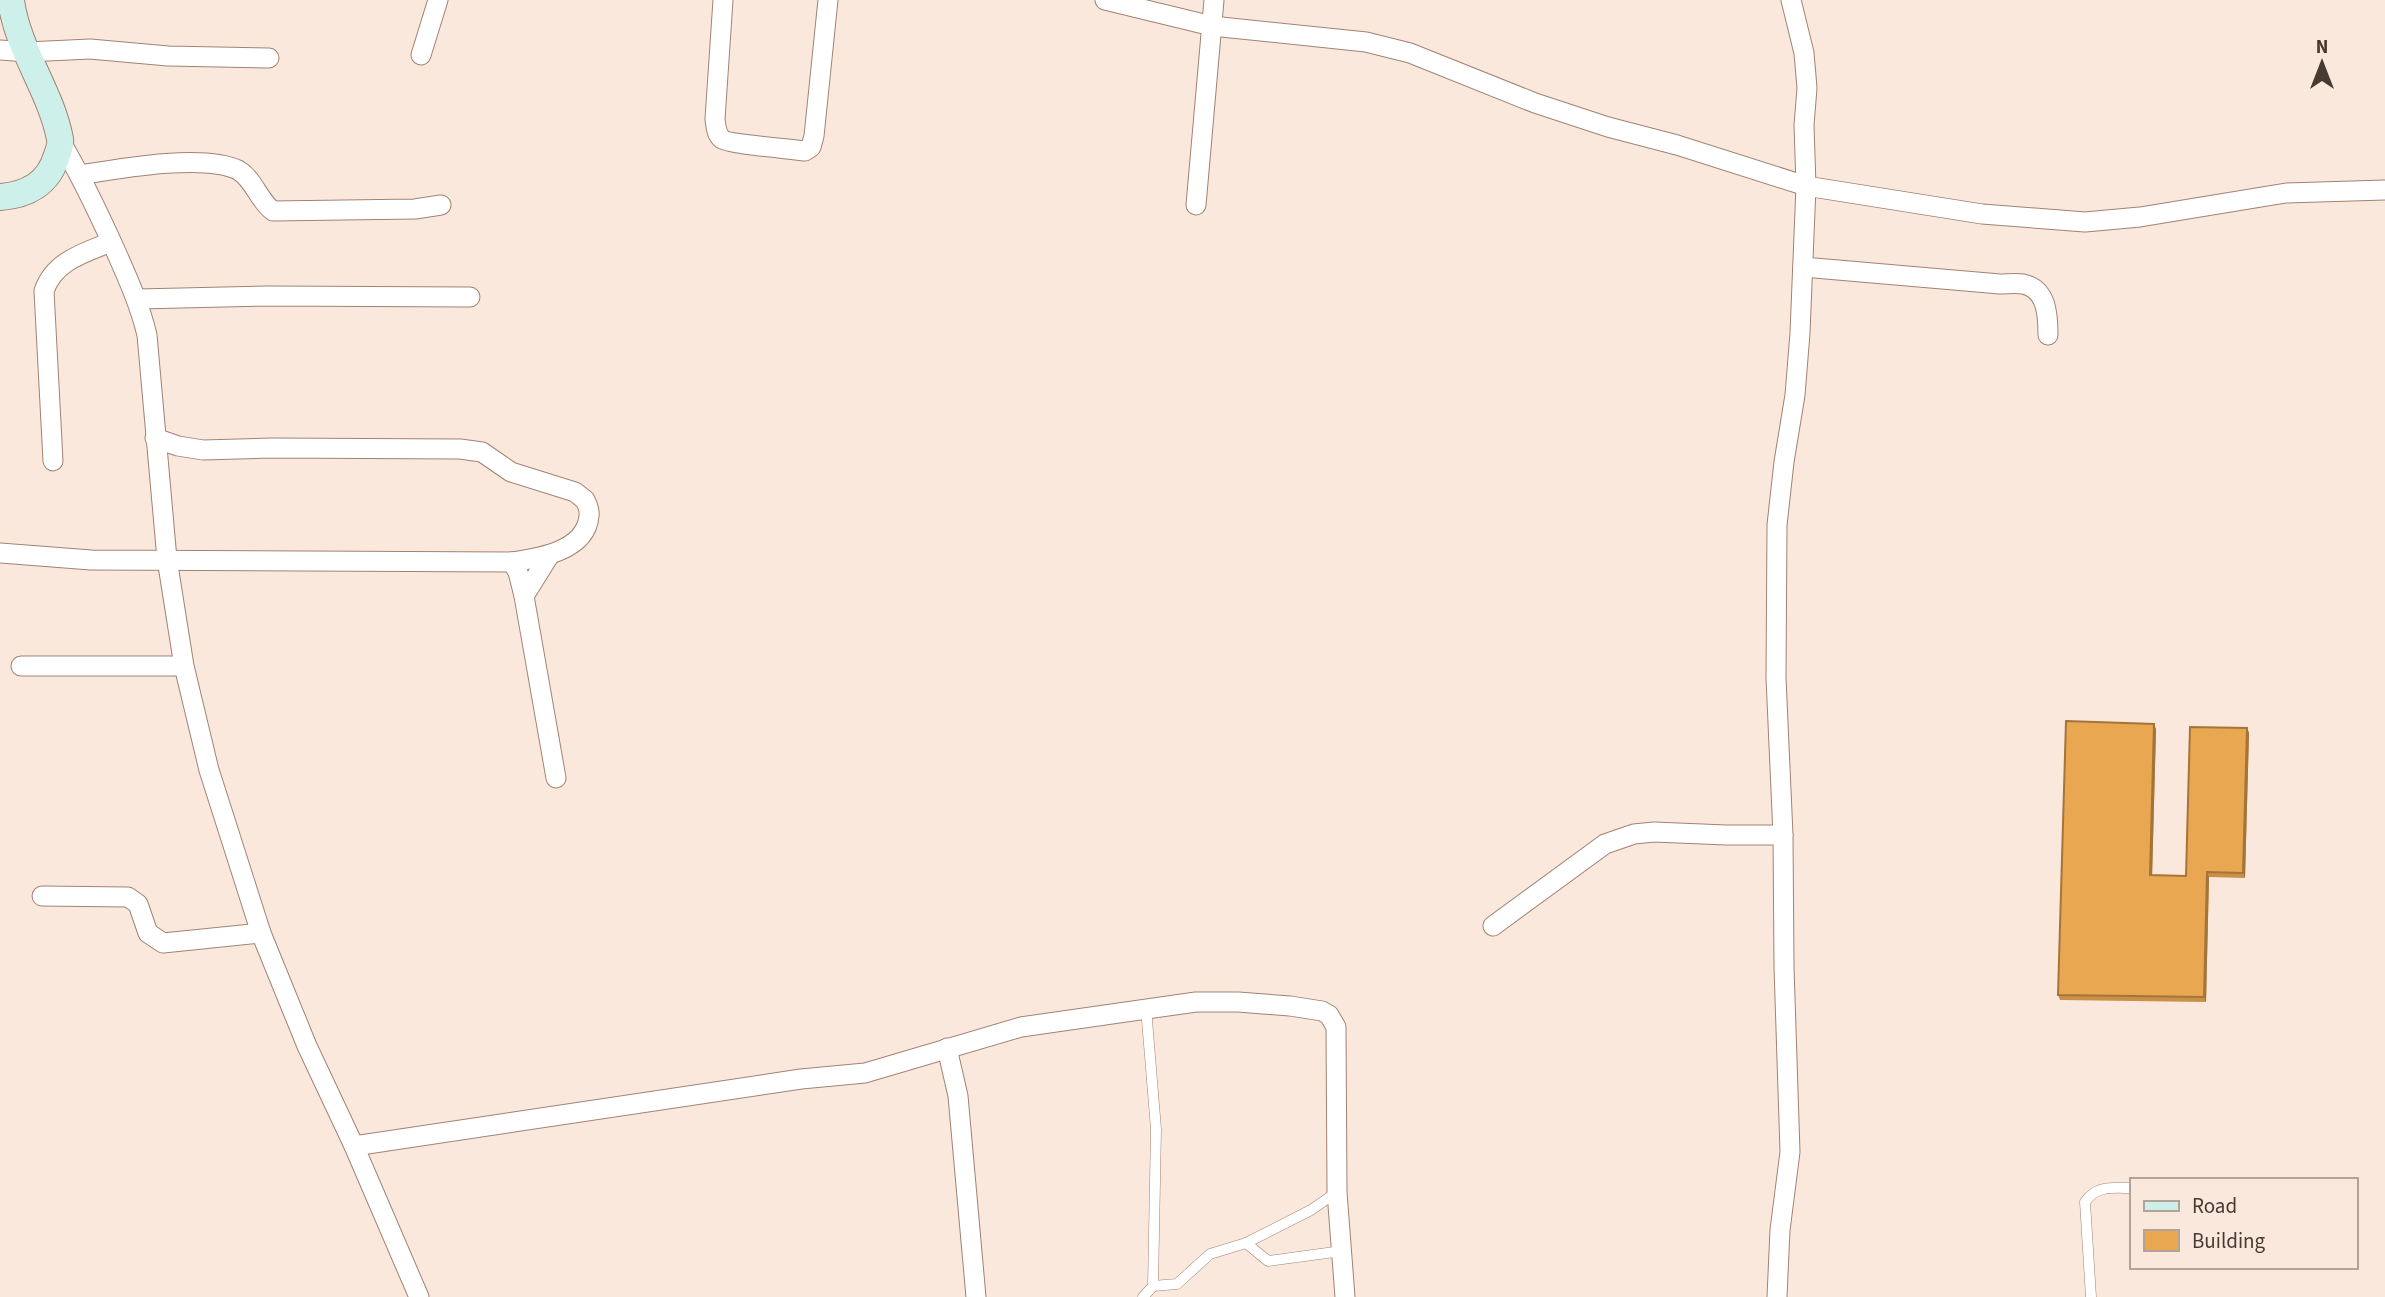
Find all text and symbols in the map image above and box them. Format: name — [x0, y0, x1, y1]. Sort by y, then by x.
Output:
north arrow — [2287, 28, 2357, 98]
text: N — [2316, 34, 2328, 61]
legend — [2130, 1178, 2357, 1269]
text: Road — [2192, 1191, 2237, 1221]
text: Building — [2192, 1226, 2266, 1256]

